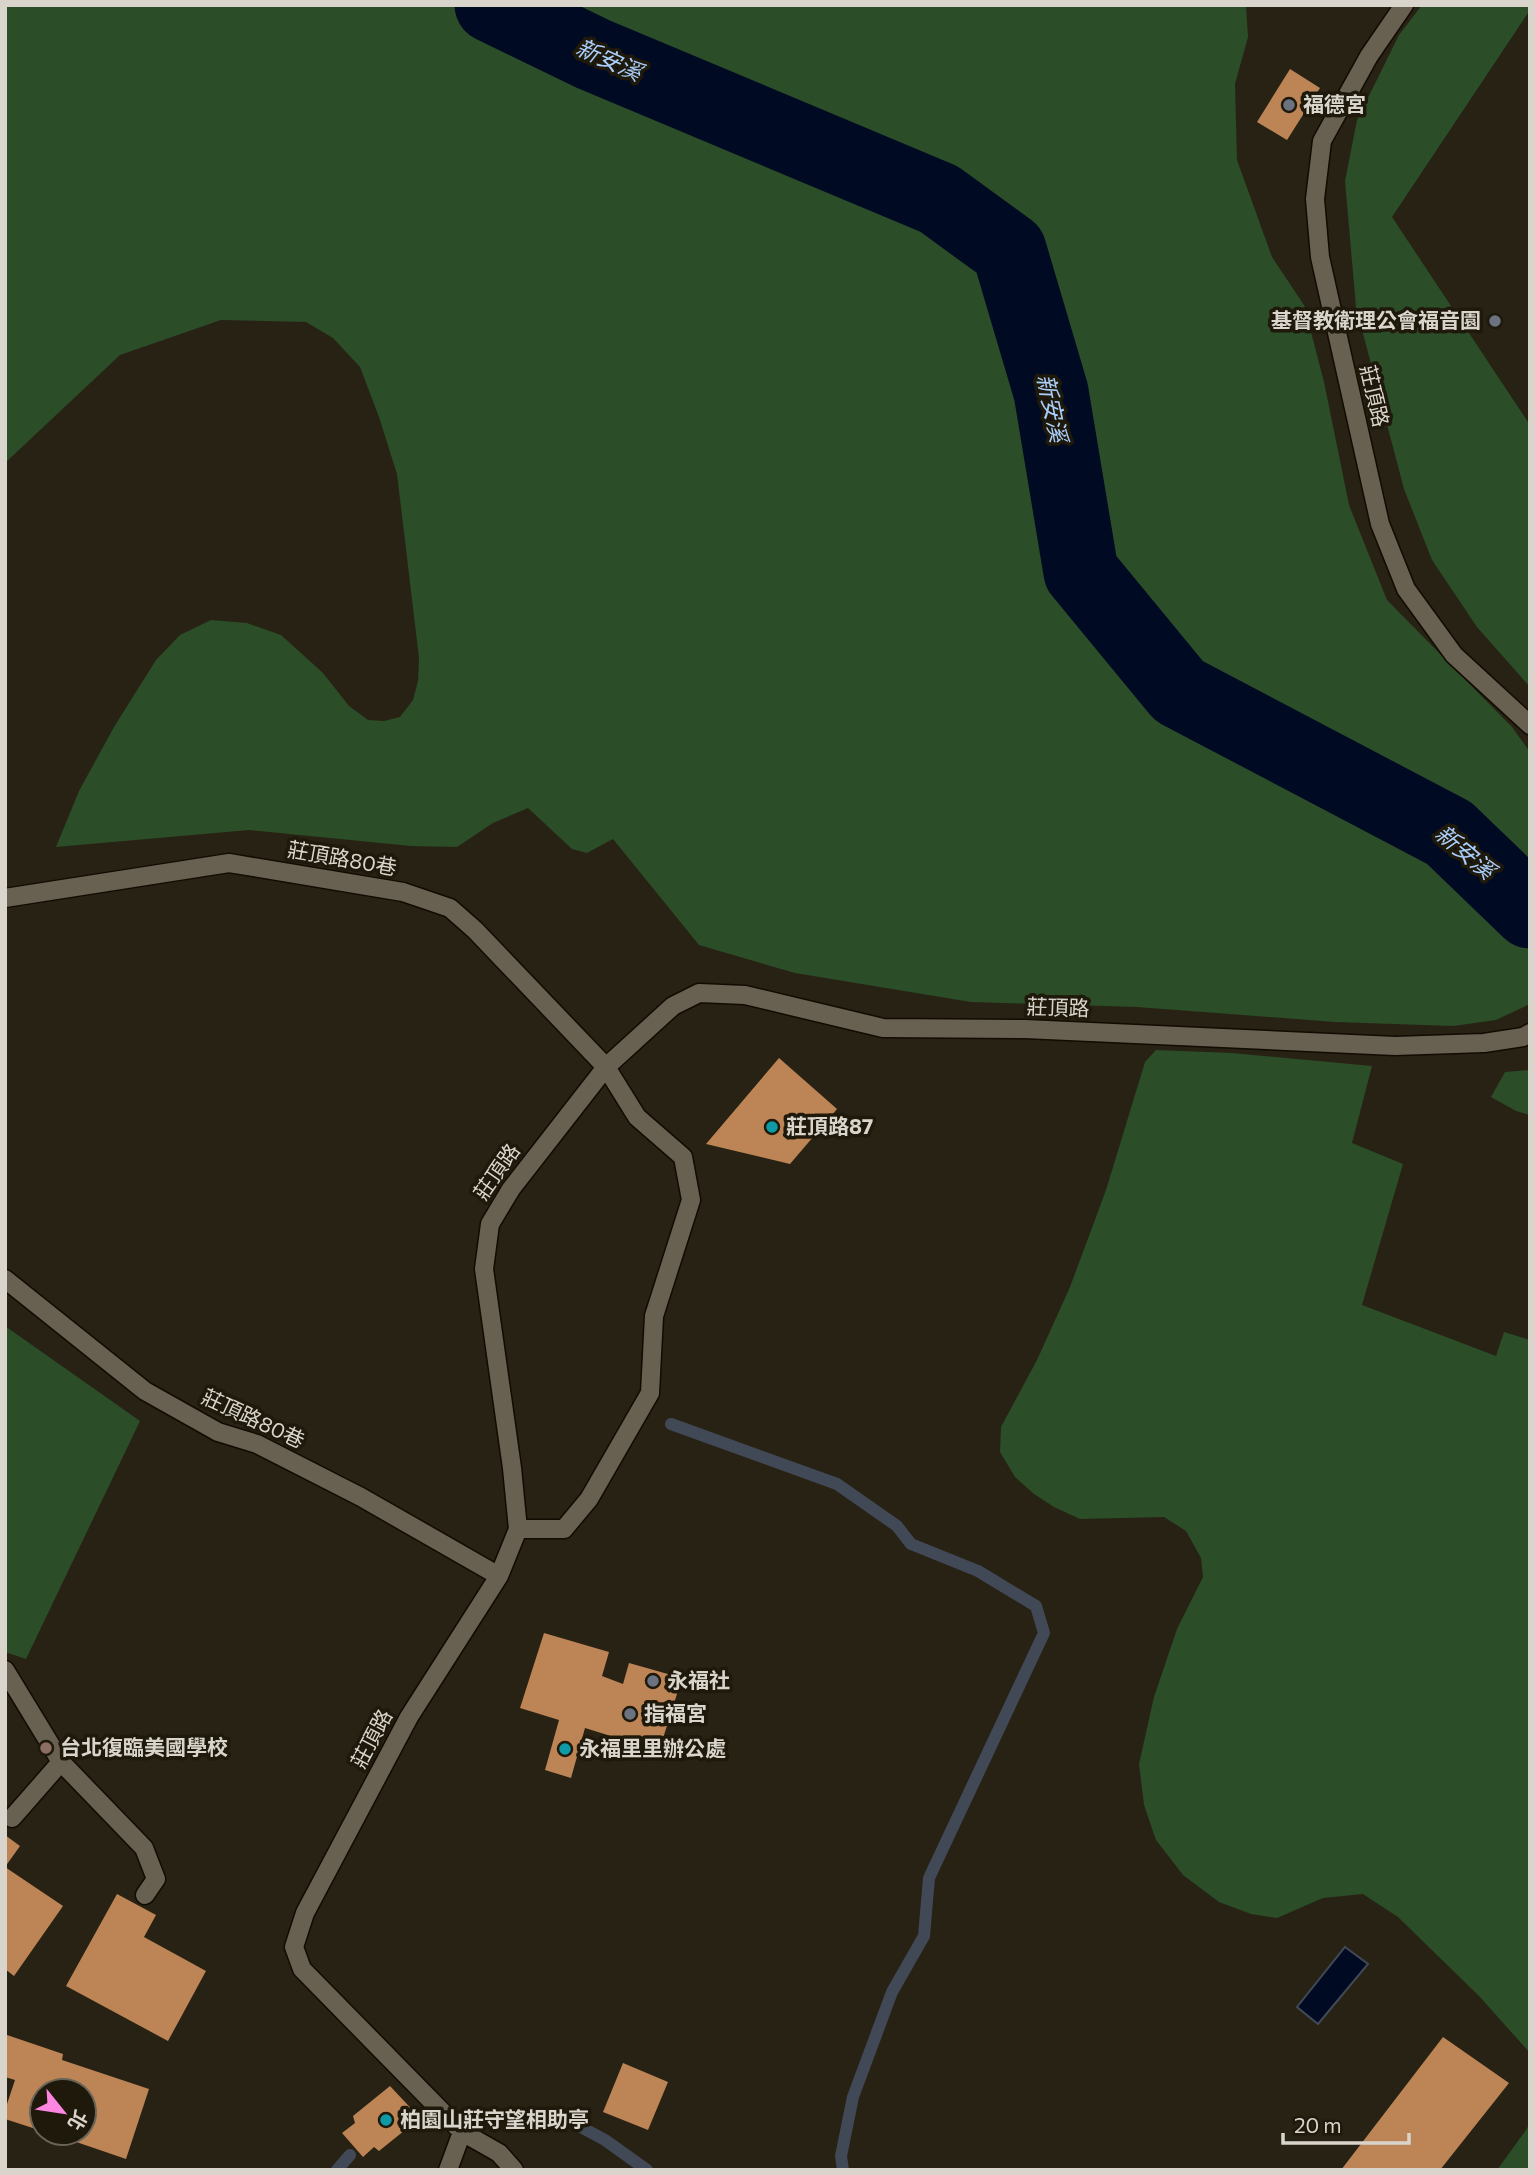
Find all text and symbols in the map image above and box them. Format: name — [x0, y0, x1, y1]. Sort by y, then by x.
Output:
water label: 新安溪 — [572, 32, 649, 87]
place label: 福德宮 — [1303, 91, 1366, 116]
marker: 福德宮 — [1281, 97, 1297, 113]
place label: 基督教衛理公會福音園 — [1271, 307, 1481, 332]
marker: 基督教衛理公會福音園 — [1487, 313, 1503, 329]
street label: 莊頂路 — [1356, 362, 1395, 429]
water label: 新安溪 — [1032, 371, 1074, 447]
water label: 新安溪 — [1430, 818, 1503, 886]
street label: 莊頂路80巷 — [286, 836, 399, 879]
street label: 莊頂路 — [1026, 993, 1090, 1020]
place label: 莊頂路87 — [786, 1113, 873, 1138]
marker: 莊頂路87 — [764, 1119, 780, 1135]
street label: 莊頂路 — [467, 1138, 524, 1204]
street label: 莊頂路80巷 — [198, 1383, 309, 1452]
place label: 永福社 — [667, 1667, 730, 1692]
marker: 永福社 — [645, 1673, 661, 1689]
place label: 指福宮 — [644, 1700, 707, 1725]
street label: 莊頂路 — [345, 1705, 397, 1772]
marker: 指福宮 — [622, 1706, 638, 1722]
place label: 台北復臨美國學校 — [60, 1734, 228, 1759]
place label: 永福里里辦公處 — [579, 1735, 726, 1760]
marker: 台北復臨美國學校 — [38, 1740, 54, 1756]
marker: 永福里里辦公處 — [557, 1741, 573, 1757]
north arrow — [28, 2077, 98, 2147]
scale bar — [1283, 2102, 1409, 2146]
place label: 柏園山莊守望相助亭 — [400, 2106, 589, 2131]
text: 北 — [63, 2107, 93, 2135]
marker: 柏園山莊守望相助亭 — [378, 2112, 394, 2128]
text: 20 m — [1294, 2112, 1342, 2137]

